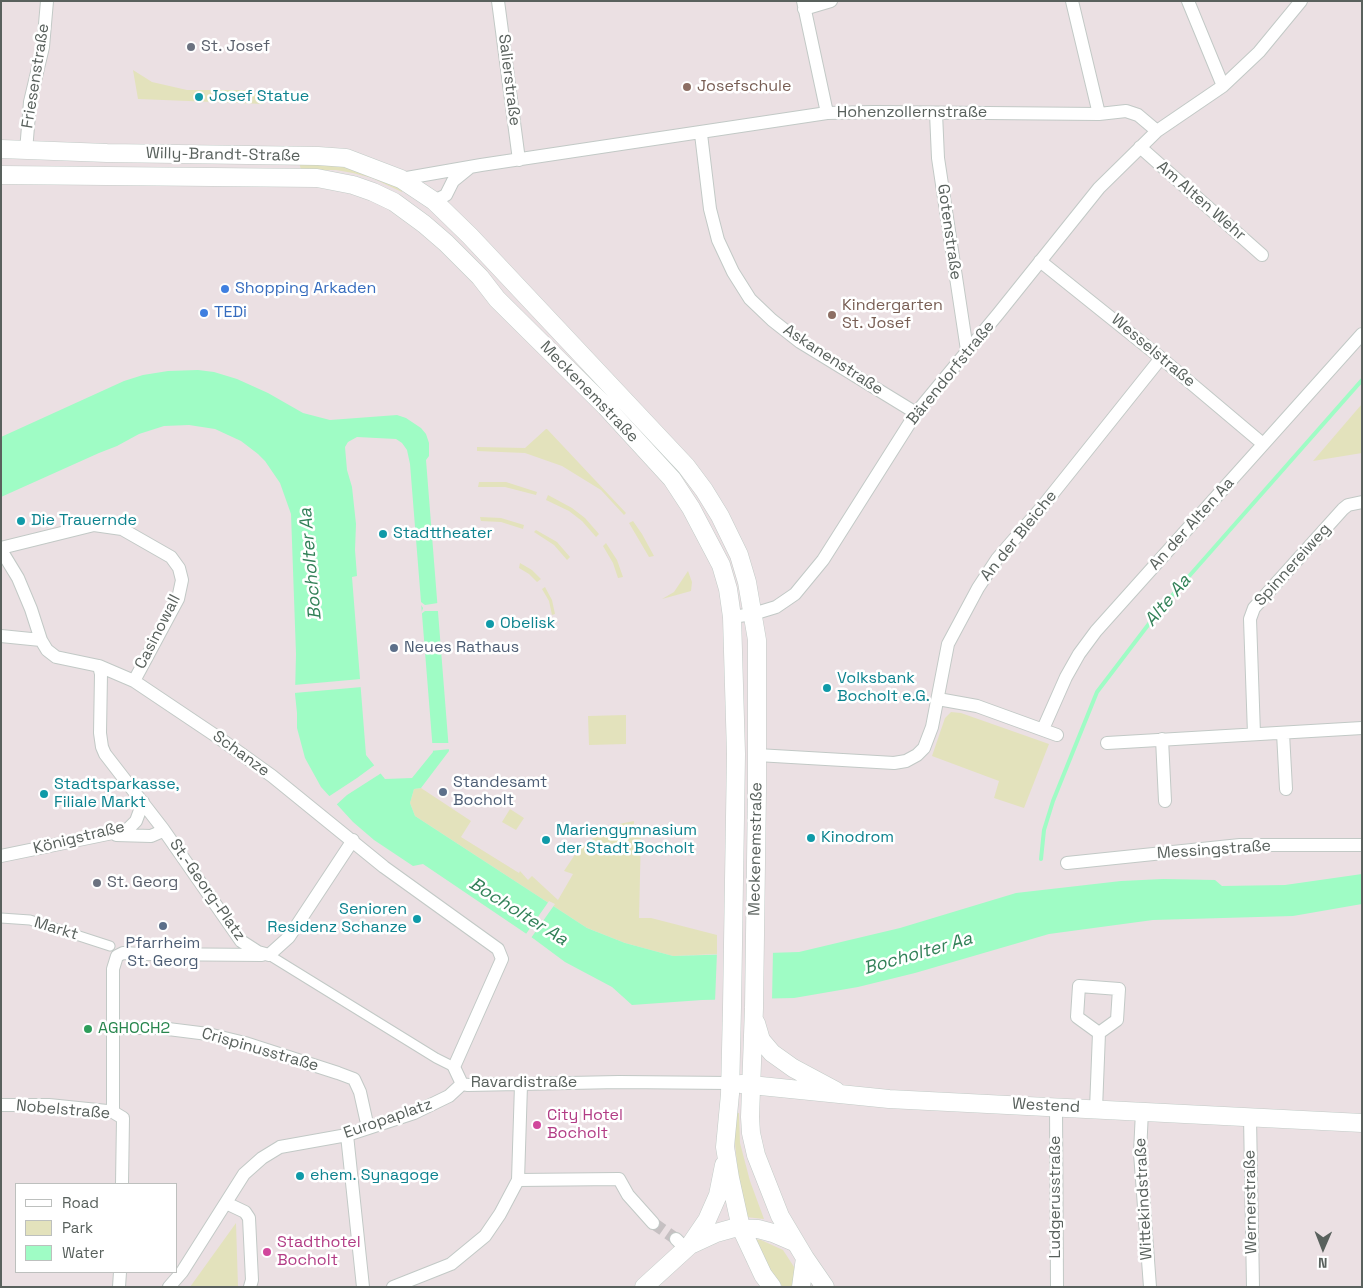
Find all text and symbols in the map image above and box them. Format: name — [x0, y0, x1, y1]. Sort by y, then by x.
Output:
street label: Friesenstraße — [18, 22, 54, 130]
street label: Salierstraße — [494, 33, 524, 127]
place label: St. Josef — [201, 37, 270, 57]
marker: St. Josef — [185, 41, 197, 53]
place label: Josefschule — [697, 77, 791, 97]
marker: Josefschule — [681, 81, 693, 93]
place label: Josef Statue — [209, 87, 309, 107]
marker: Josef Statue — [193, 91, 205, 103]
street label: Hohenzollernstraße — [837, 103, 987, 123]
street label: Willy-Brandt-Straße — [146, 144, 300, 166]
street label: Am Alten Wehr — [1153, 157, 1249, 245]
street label: Gotenstraße — [933, 183, 965, 281]
place label: Shopping Arkaden — [235, 279, 376, 299]
marker: Shopping Arkaden — [219, 283, 231, 295]
place label: Kindergarten St. Josef — [842, 296, 943, 334]
place label: TEDi — [214, 303, 247, 323]
marker: TEDi — [198, 307, 210, 319]
marker: Kindergarten St. Josef — [826, 309, 838, 321]
street label: Wesselstraße — [1107, 310, 1199, 392]
street label: Bärendorfstraße — [903, 317, 999, 429]
street label: Askanenstraße — [779, 321, 887, 399]
street label: Meckenemstraße — [536, 337, 642, 447]
street label: An der Alten Aa — [1145, 474, 1239, 574]
street label: An der Bleiche — [977, 487, 1061, 585]
water label: Bocholter Aa — [295, 507, 327, 621]
place label: Die Trauernde — [31, 511, 137, 531]
marker: Die Trauernde — [15, 515, 27, 527]
street label: Spinnereiweg — [1251, 520, 1335, 610]
place label: Stadttheater — [393, 524, 492, 544]
marker: Stadttheater — [377, 528, 389, 540]
water label: Alte Aa — [1140, 571, 1196, 631]
street label: Casinowall — [131, 592, 185, 672]
place label: Obelisk — [500, 614, 555, 634]
marker: Obelisk — [484, 618, 496, 630]
place label: Neues Rathaus — [404, 638, 519, 658]
marker: Neues Rathaus — [388, 642, 400, 654]
place label: Volksbank Bocholt e.G. — [837, 669, 930, 707]
marker: Volksbank Bocholt e.G. — [821, 682, 833, 694]
street label: Schanze — [209, 727, 273, 781]
place label: Standesamt Bocholt — [453, 773, 547, 811]
place label: Stadtsparkasse, Filiale Markt — [54, 775, 180, 813]
street label: Meckenemstraße — [745, 782, 767, 916]
marker: Standesamt Bocholt — [437, 786, 449, 798]
marker: Stadtsparkasse, Filiale Markt — [38, 788, 50, 800]
street label: Königstraße — [31, 817, 127, 859]
place label: Mariengymnasium der Stadt Bocholt — [556, 821, 697, 859]
place label: Kinodrom — [821, 828, 894, 848]
marker: Kinodrom — [805, 832, 817, 844]
marker: Mariengymnasium der Stadt Bocholt — [540, 834, 552, 846]
street label: St.-Georg-Platz — [165, 835, 249, 945]
street label: Messingstraße — [1156, 836, 1272, 864]
place label: St. Georg — [107, 873, 178, 893]
water label: Bocholter Aa — [465, 873, 571, 951]
marker: St. Georg — [91, 877, 103, 889]
place label: Senioren Residenz Schanze — [267, 900, 407, 938]
street label: Markt — [32, 913, 80, 945]
marker: Senioren Residenz Schanze — [411, 913, 423, 925]
marker: Pfarrheim St. Georg — [157, 920, 169, 932]
water label: Bocholter Aa — [861, 928, 975, 980]
place label: Pfarrheim St. Georg — [126, 934, 200, 972]
place label: AGHOCH2 — [98, 1019, 170, 1039]
marker: AGHOCH2 — [82, 1023, 94, 1035]
street label: Crispinusstraße — [199, 1024, 321, 1076]
street label: Ravardistraße — [471, 1073, 577, 1093]
street label: Europaplatz — [341, 1095, 435, 1143]
street label: Westend — [1011, 1095, 1081, 1117]
street label: Nobelstraße — [15, 1096, 111, 1124]
place label: City Hotel Bocholt — [547, 1106, 623, 1144]
marker: City Hotel Bocholt — [531, 1119, 543, 1131]
street label: Ludgerusstraße — [1046, 1136, 1066, 1258]
street label: Wittekindstraße — [1131, 1137, 1157, 1261]
street label: Wernerstraße — [1240, 1150, 1262, 1254]
place label: ehem. Synagoge — [310, 1166, 439, 1186]
marker: ehem. Synagoge — [294, 1170, 306, 1182]
legend — [15, 1183, 178, 1273]
text: Road — [62, 1193, 99, 1212]
text: Park — [62, 1218, 93, 1237]
north arrow — [1298, 1223, 1348, 1273]
place label: Stadthotel Bocholt — [277, 1233, 361, 1271]
text: Water — [62, 1243, 104, 1262]
marker: Stadthotel Bocholt — [261, 1246, 273, 1258]
text: N — [1318, 1254, 1328, 1272]

